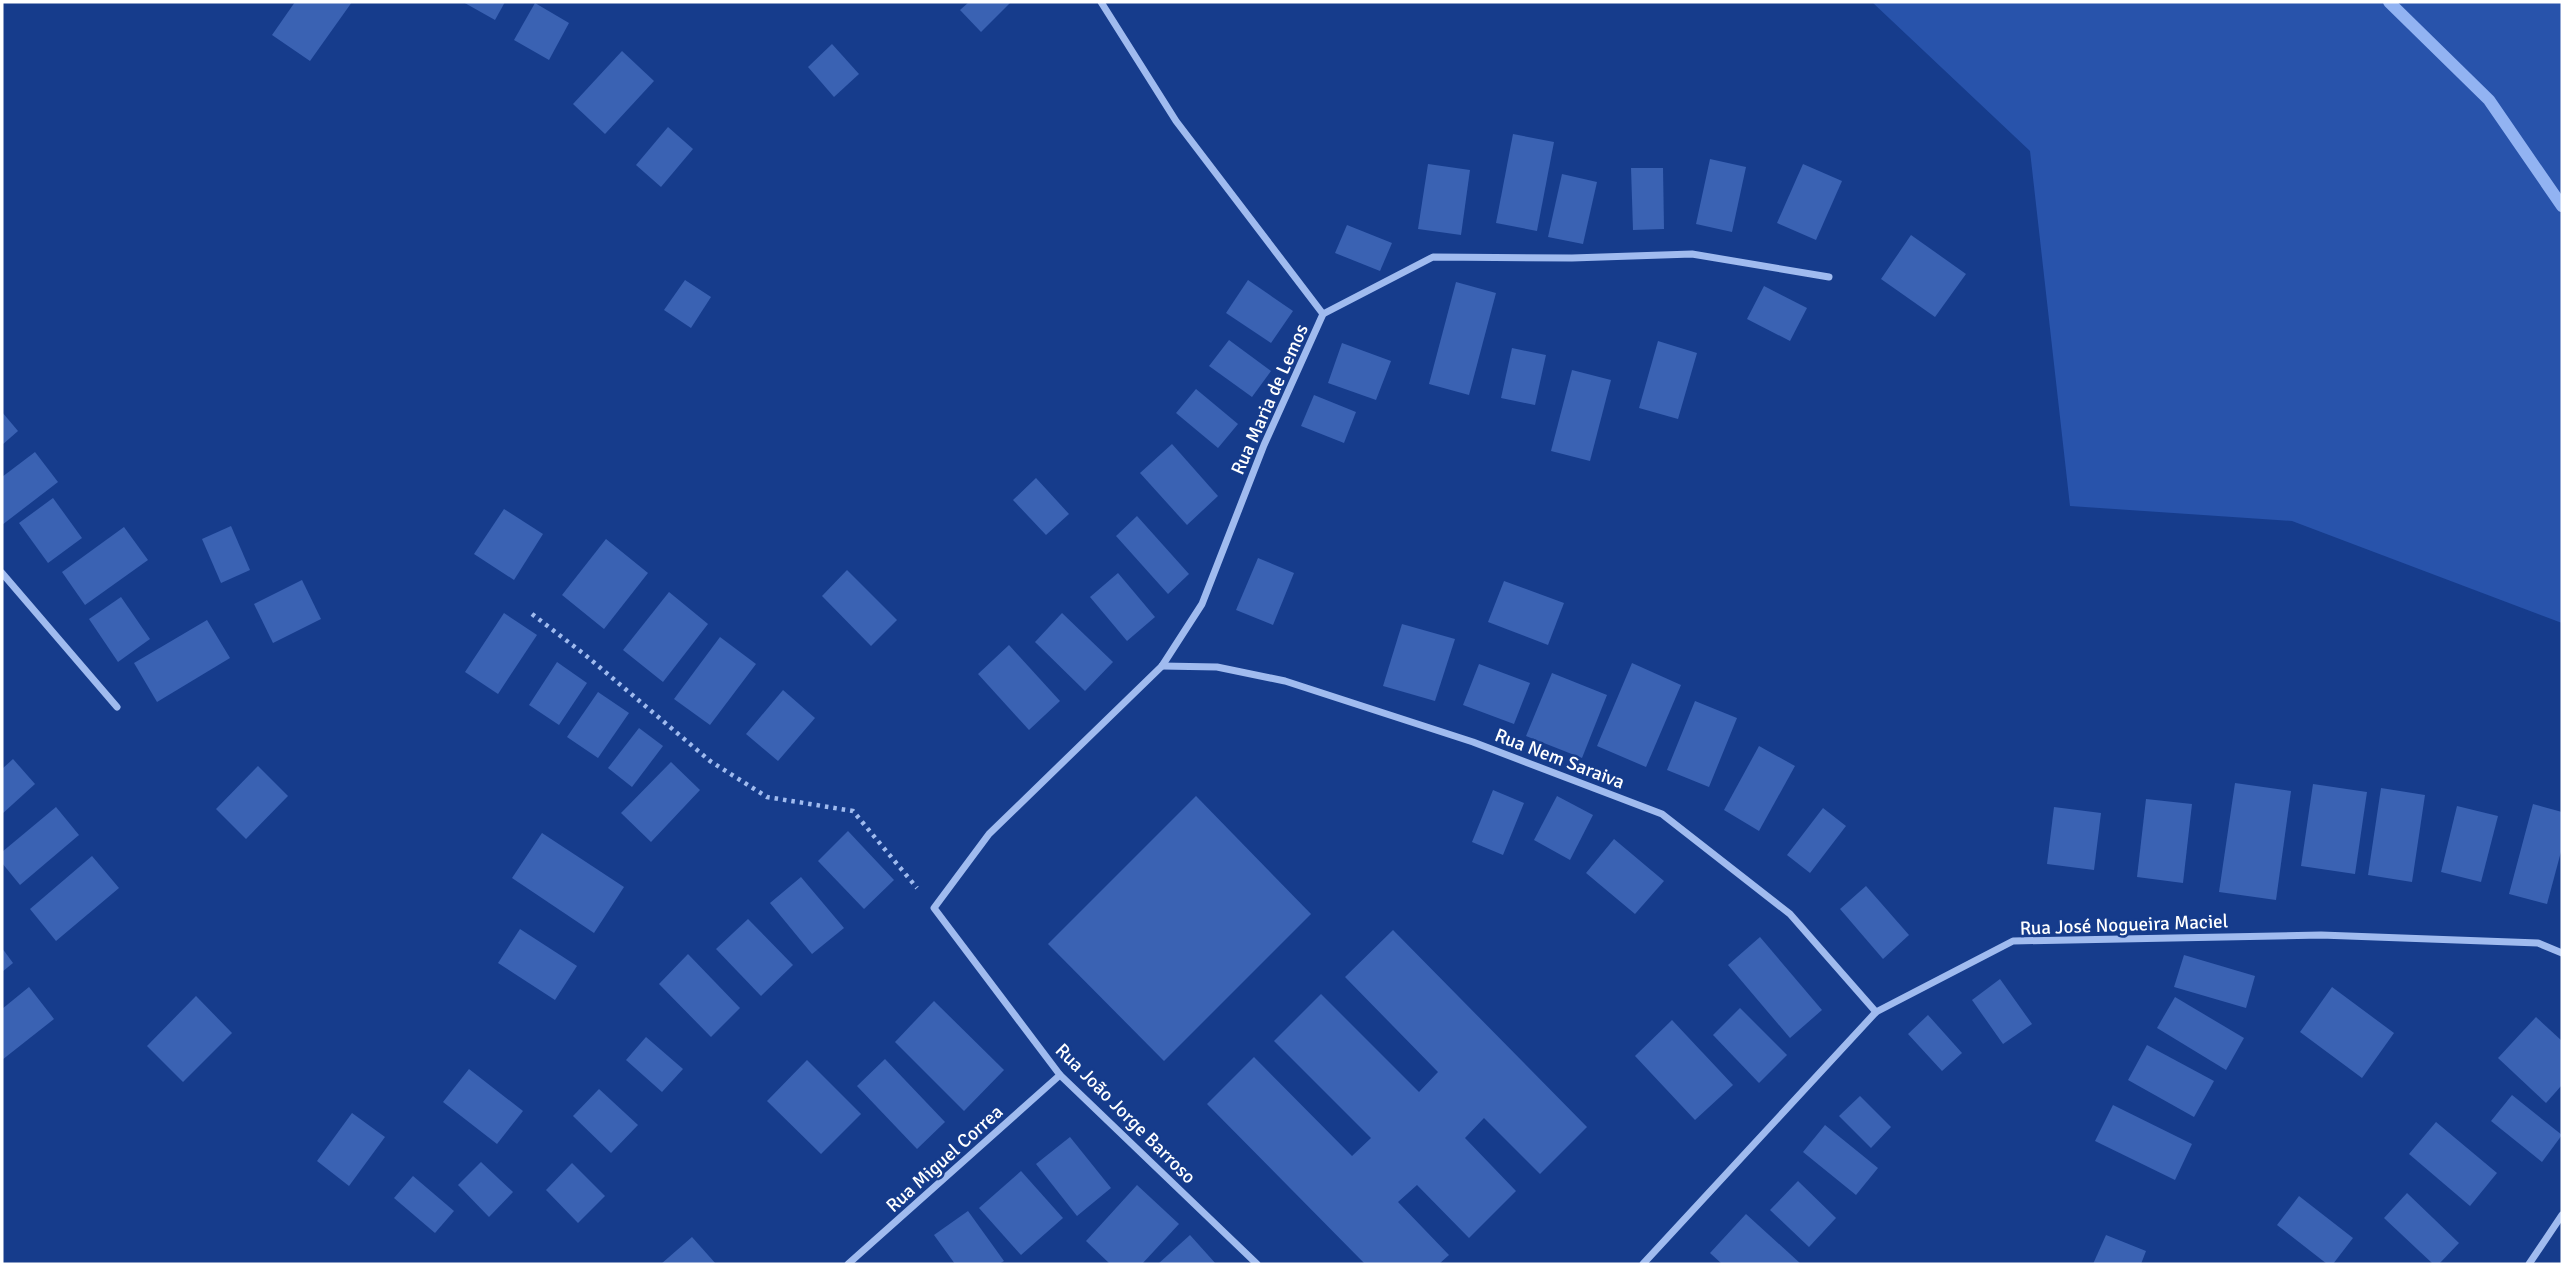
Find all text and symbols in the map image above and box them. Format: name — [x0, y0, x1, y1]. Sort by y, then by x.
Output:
street label: Rua Maria de Lemos — [1226, 320, 1314, 479]
street label: Rua Nem Saraiva — [1491, 723, 1628, 795]
street label: Rua José Nogueira Maciel — [2019, 909, 2229, 941]
street label: Rua João Jorge Barroso — [1050, 1038, 1201, 1189]
street label: Rua Miguel Correa — [881, 1100, 1008, 1218]

